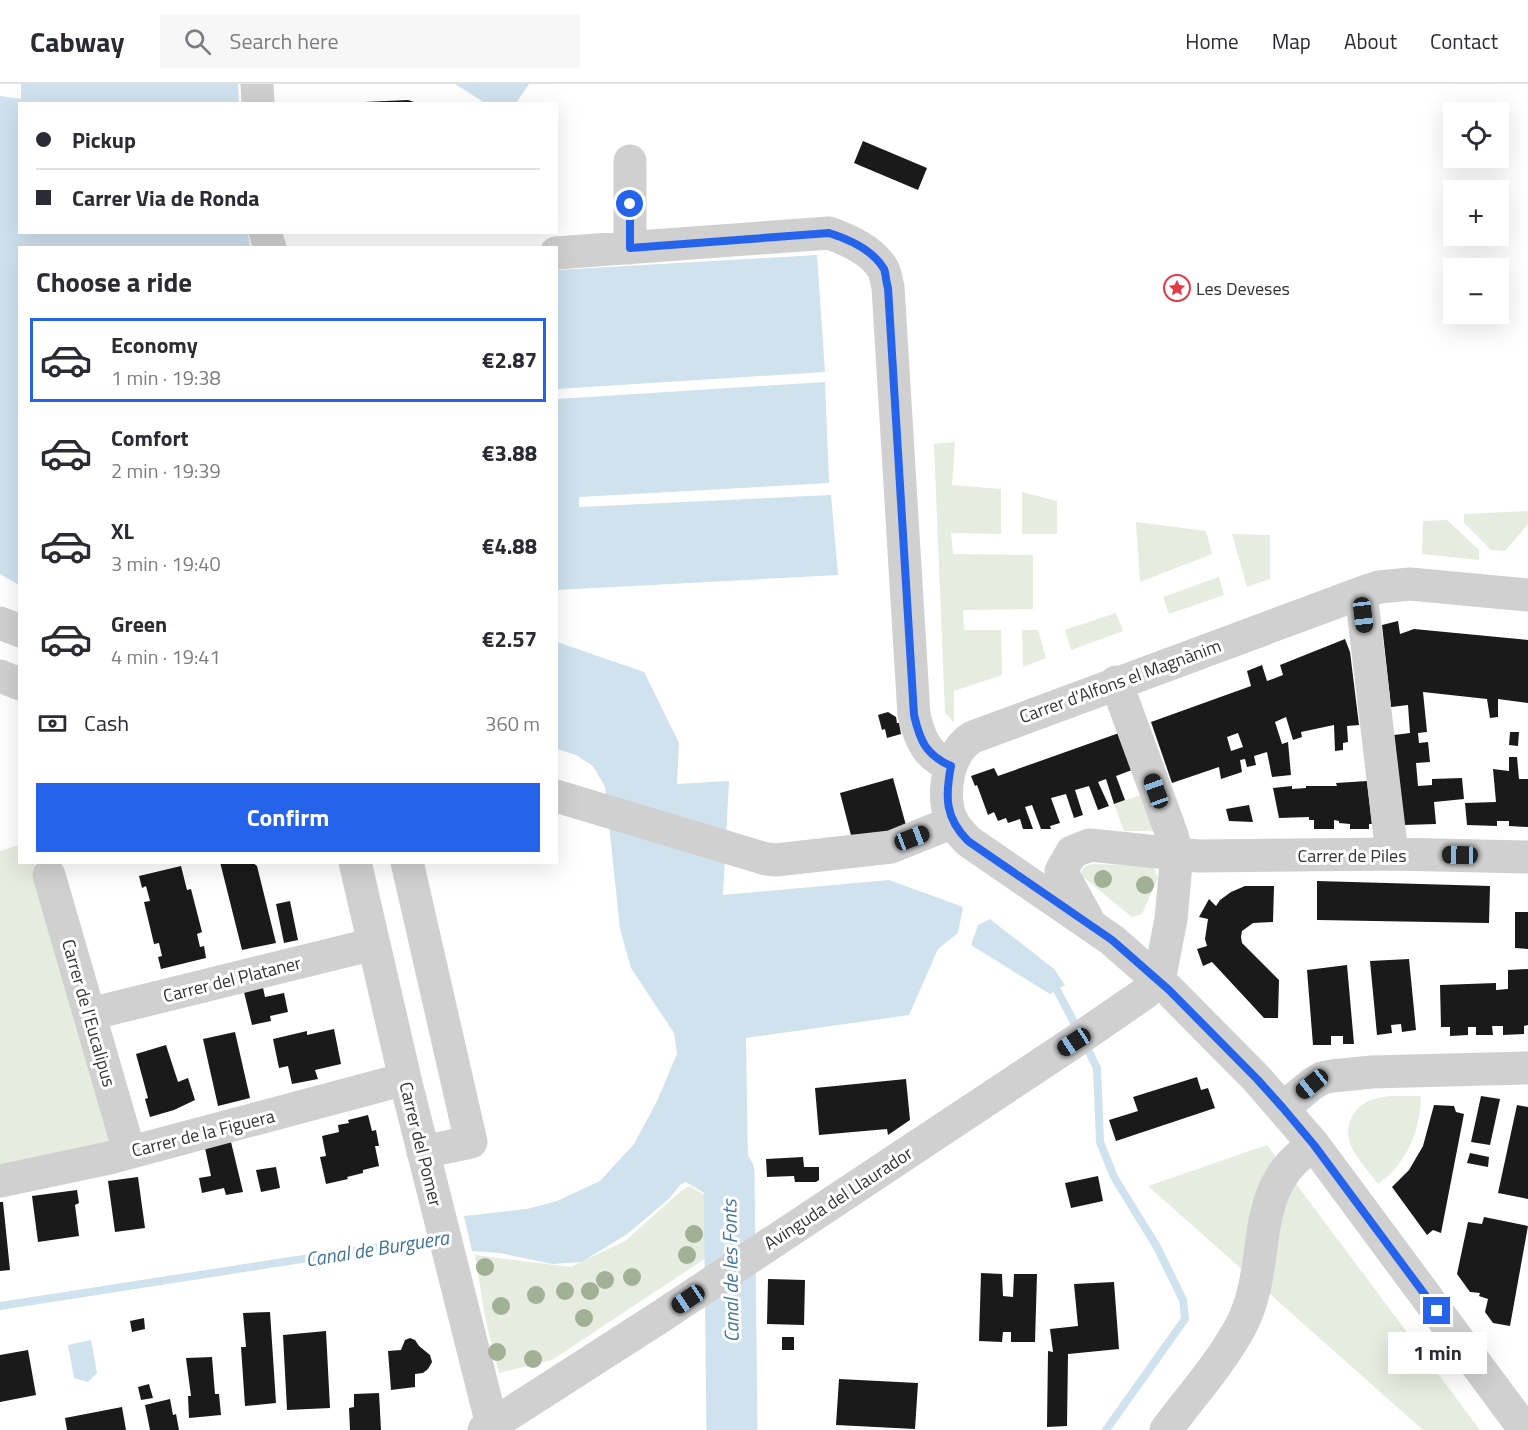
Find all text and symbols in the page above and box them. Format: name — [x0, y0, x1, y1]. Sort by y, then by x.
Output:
search box — [160, 14, 580, 68]
text: Cabway — [30, 20, 124, 63]
text: Search here — [229, 24, 339, 58]
icon: search — [181, 25, 214, 58]
text: Home — [1185, 25, 1239, 57]
text: Map — [1272, 25, 1311, 57]
text: About — [1344, 25, 1397, 57]
text: Contact — [1430, 25, 1498, 57]
map controls — [1443, 102, 1509, 324]
button: locate — [1443, 102, 1509, 168]
text: Pickup — [72, 123, 136, 157]
button: + — [1443, 180, 1509, 246]
text: Carrer Via de Ronda — [72, 181, 260, 215]
route start — [616, 190, 643, 217]
button: − — [1443, 258, 1509, 324]
text: Choose a ride — [36, 261, 192, 302]
place icon: Les Deveses — [1162, 273, 1192, 303]
place label: Les Deveses — [1196, 275, 1290, 302]
text: Economy — [111, 328, 198, 362]
icon: car — [39, 333, 93, 387]
text: €2.87 — [482, 343, 537, 377]
text: 1 min · 19:38 — [111, 362, 221, 393]
text: Comfort — [111, 421, 189, 455]
icon: car — [39, 426, 93, 480]
text: €3.88 — [482, 436, 537, 470]
text: 2 min · 19:39 — [111, 455, 221, 486]
text: XL — [111, 514, 134, 548]
icon: car — [39, 519, 93, 573]
text: €4.88 — [482, 529, 537, 563]
text: 3 min · 19:40 — [111, 548, 221, 579]
car — [1352, 596, 1374, 634]
text: Green — [111, 607, 167, 641]
icon: car — [39, 612, 93, 666]
text: €2.57 — [482, 622, 537, 656]
street label: Carrer d'Alfons el Magnànim — [1015, 632, 1225, 730]
text: 4 min · 19:41 — [111, 641, 221, 672]
text: Cash — [84, 706, 129, 740]
icon: cash — [36, 707, 69, 740]
text: 360 m — [485, 708, 540, 739]
car — [1141, 771, 1171, 811]
button: Confirm — [36, 783, 540, 852]
car — [892, 823, 932, 853]
street label: Carrer de Piles — [1297, 842, 1407, 869]
car — [1442, 846, 1478, 864]
street label: Carrer de l'Eucalipus — [55, 936, 123, 1090]
street label: Carrer del Plataner — [160, 949, 304, 1009]
car — [1054, 1025, 1094, 1059]
car — [1292, 1066, 1332, 1102]
street label: Carrer del Pomer — [392, 1079, 450, 1209]
street label: Carrer de la Figuera — [129, 1102, 277, 1164]
street label: Avinguda del Llaurador — [758, 1140, 918, 1256]
water label: Canal de les Fonts — [713, 1198, 747, 1343]
water label: Canal de Burguera — [303, 1221, 452, 1275]
car — [668, 1281, 708, 1317]
route end — [1423, 1297, 1450, 1324]
callout: 1 min — [1388, 1332, 1486, 1374]
text: 1 min — [1413, 1337, 1462, 1368]

